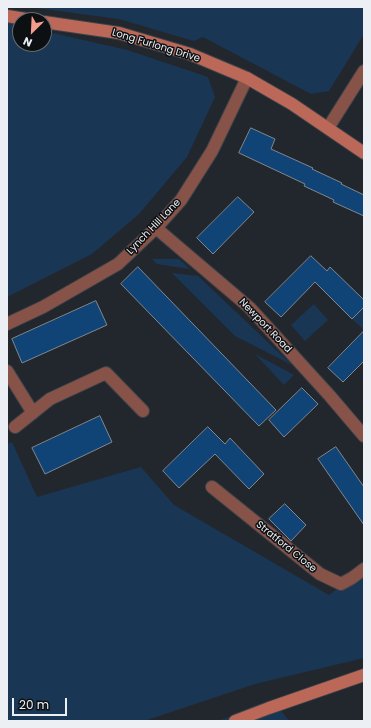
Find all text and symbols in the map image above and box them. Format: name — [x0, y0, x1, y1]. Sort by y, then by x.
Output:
north arrow — [12, 12, 52, 52]
street label: Long Furlong Drive — [111, 27, 201, 65]
text: N — [20, 33, 35, 51]
street label: Lynch Hill Lane — [125, 197, 183, 257]
street label: Newport Road — [236, 296, 294, 356]
street label: Stratford Close — [253, 519, 319, 575]
scale bar — [14, 690, 69, 716]
text: 20 m — [19, 696, 49, 713]

